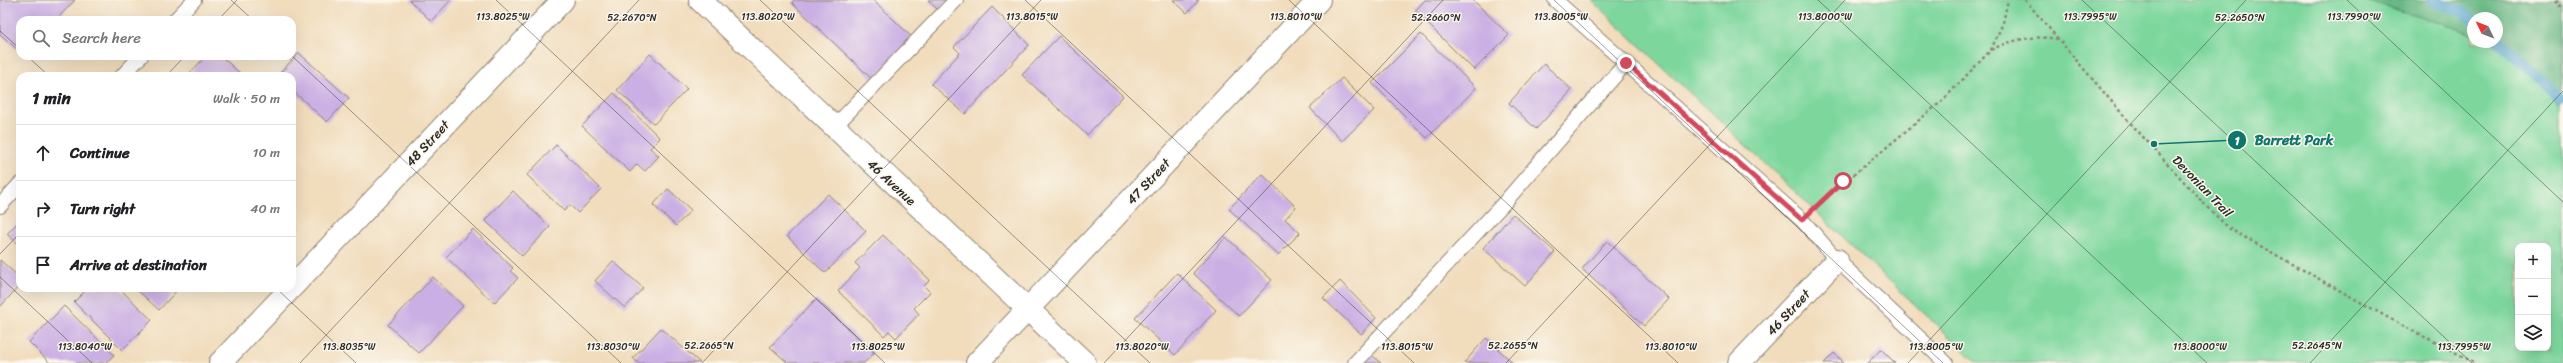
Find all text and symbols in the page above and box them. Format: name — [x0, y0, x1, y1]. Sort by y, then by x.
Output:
text: 113.8025°W — [476, 8, 530, 26]
text: 113.8020°W — [741, 8, 795, 26]
text: 113.8015°W — [1006, 8, 1058, 26]
text: 113.8010°W — [1270, 8, 1322, 26]
text: 113.8005°W — [1534, 8, 1588, 26]
text: 113.8000°W — [1798, 8, 1852, 26]
text: 113.7995°W — [2063, 8, 2117, 26]
text: 113.7990°W — [2327, 8, 2381, 26]
text: 52.2670°N — [607, 9, 657, 27]
text: 52.2660°N — [1411, 9, 1461, 27]
text: 52.2650°N — [2215, 9, 2265, 27]
north arrow — [2467, 12, 2503, 48]
search box — [16, 16, 296, 60]
text: Search here — [62, 25, 141, 51]
icon: search — [30, 27, 52, 49]
route end — [1617, 54, 1635, 72]
text: 1 min — [32, 83, 71, 113]
text: Walk · 50 m — [213, 87, 280, 110]
street label: 48 Street — [399, 114, 456, 172]
callout: Barrett Park — [2227, 127, 2341, 153]
text: Barrett Park — [2255, 128, 2334, 153]
text: 1 — [2234, 130, 2240, 152]
text: Continue — [70, 140, 130, 166]
text: 10 m — [253, 141, 280, 164]
icon: ahead — [32, 142, 54, 164]
street label: Devonian Trail — [2167, 150, 2239, 223]
street label: 47 Street — [1121, 152, 1177, 210]
street label: 46 Avenue — [862, 153, 922, 211]
route start — [1834, 172, 1852, 190]
text: Turn right — [70, 196, 135, 222]
text: 40 m — [250, 197, 280, 220]
icon: right — [32, 198, 54, 220]
map controls — [2515, 243, 2551, 351]
button: + — [2515, 243, 2551, 279]
text: Arrive at destination — [70, 252, 207, 278]
icon: arrive — [32, 254, 54, 276]
button: − — [2515, 279, 2551, 315]
street label: 46 Street — [1761, 283, 1817, 341]
button: layers — [2515, 315, 2551, 351]
text: 52.2665°N — [684, 337, 734, 355]
text: 52.2655°N — [1488, 337, 1538, 355]
text: 52.2645°N — [2292, 337, 2342, 355]
text: 113.8040°W — [58, 338, 112, 356]
text: 113.8035°W — [322, 338, 376, 356]
text: 113.8030°W — [586, 338, 640, 356]
text: 113.8025°W — [851, 338, 905, 356]
text: 113.8020°W — [1115, 338, 1169, 356]
text: 113.8015°W — [1381, 338, 1433, 356]
text: 113.8010°W — [1645, 338, 1697, 356]
text: 113.8005°W — [1909, 338, 1963, 356]
text: 113.8000°W — [2173, 338, 2227, 356]
text: 113.7995°W — [2437, 338, 2491, 356]

